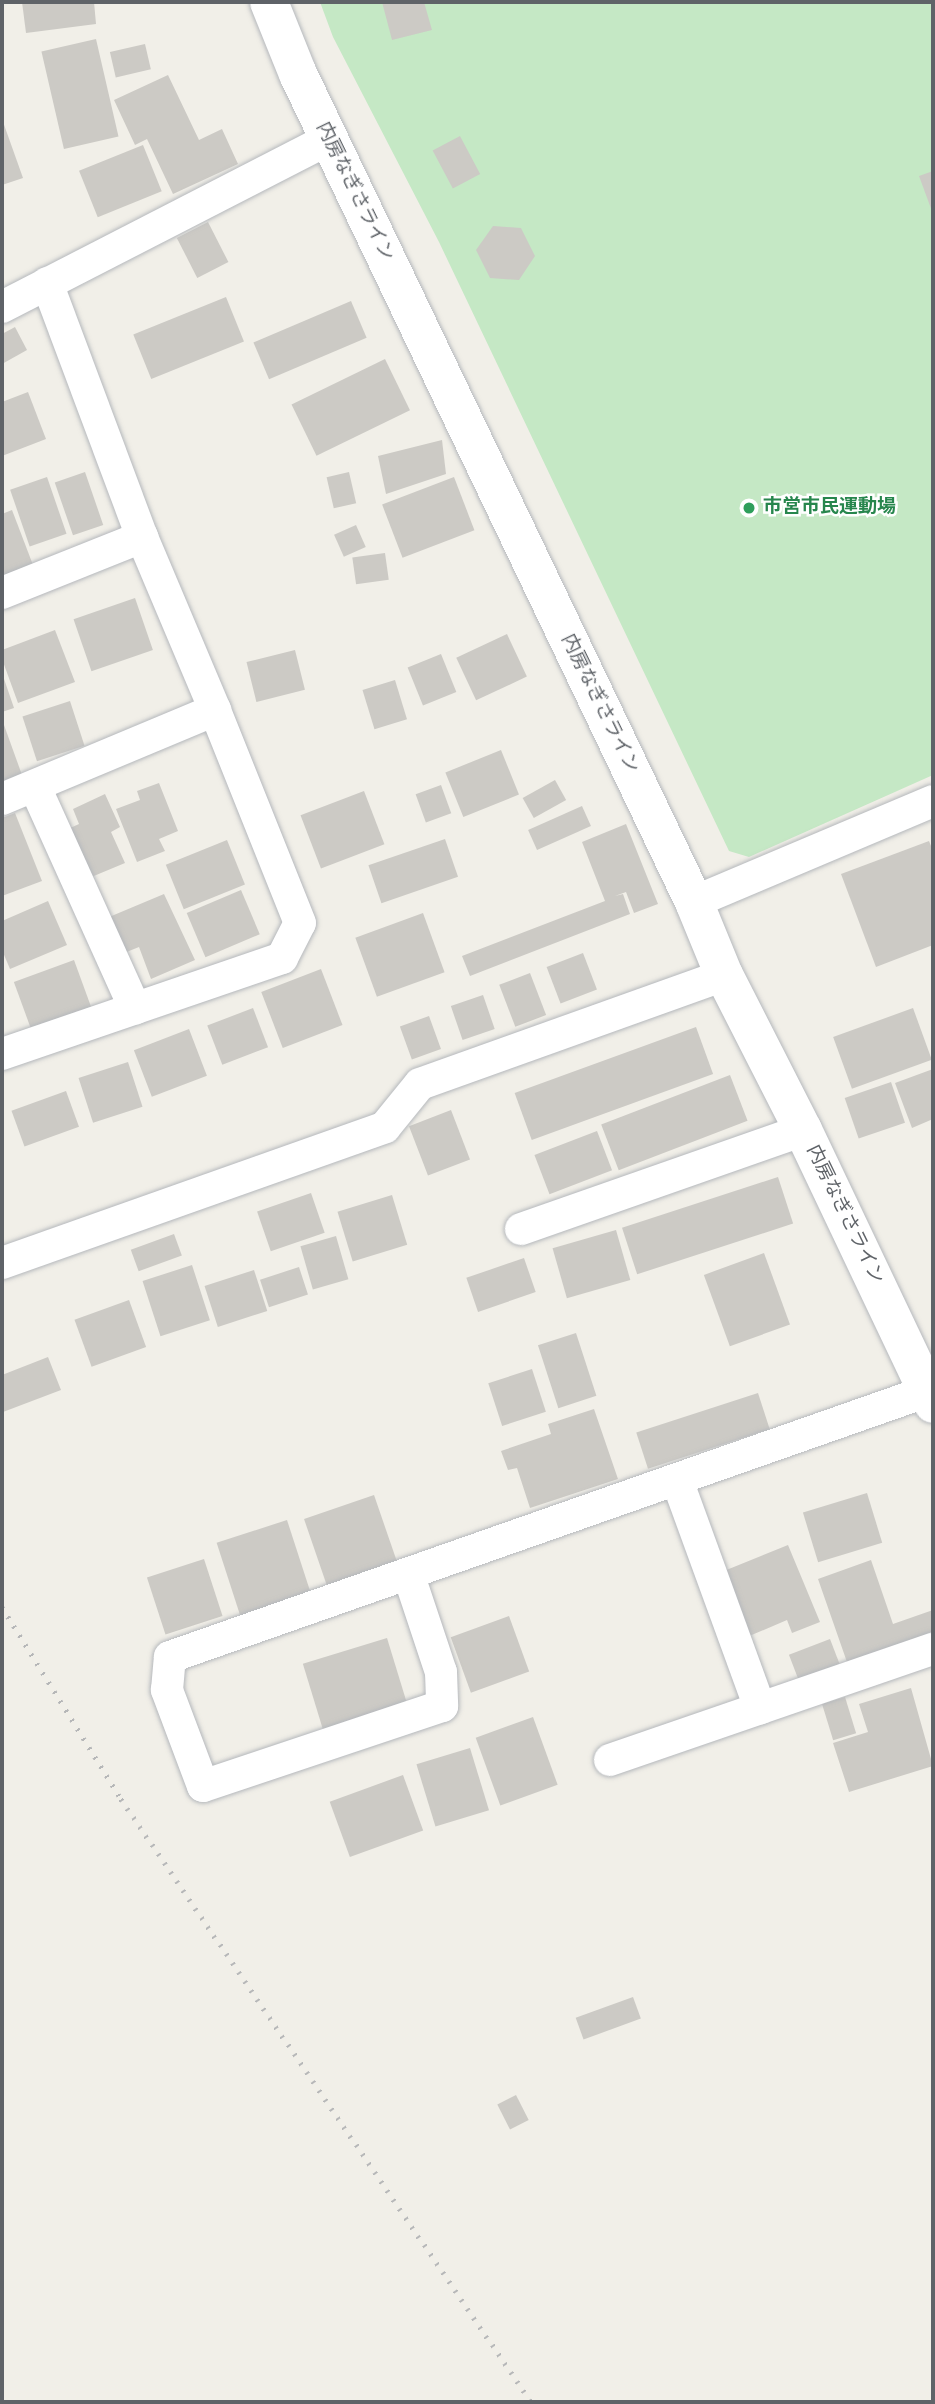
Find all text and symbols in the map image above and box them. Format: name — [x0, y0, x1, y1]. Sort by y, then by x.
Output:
street label: 内房なぎさライン — [310, 119, 398, 265]
place label: 市営市民運動場 — [763, 497, 896, 519]
marker: 市営市民運動場 — [741, 500, 757, 516]
street label: 内房なぎさライン — [555, 631, 643, 777]
street label: 内房なぎさライン — [800, 1142, 888, 1288]

